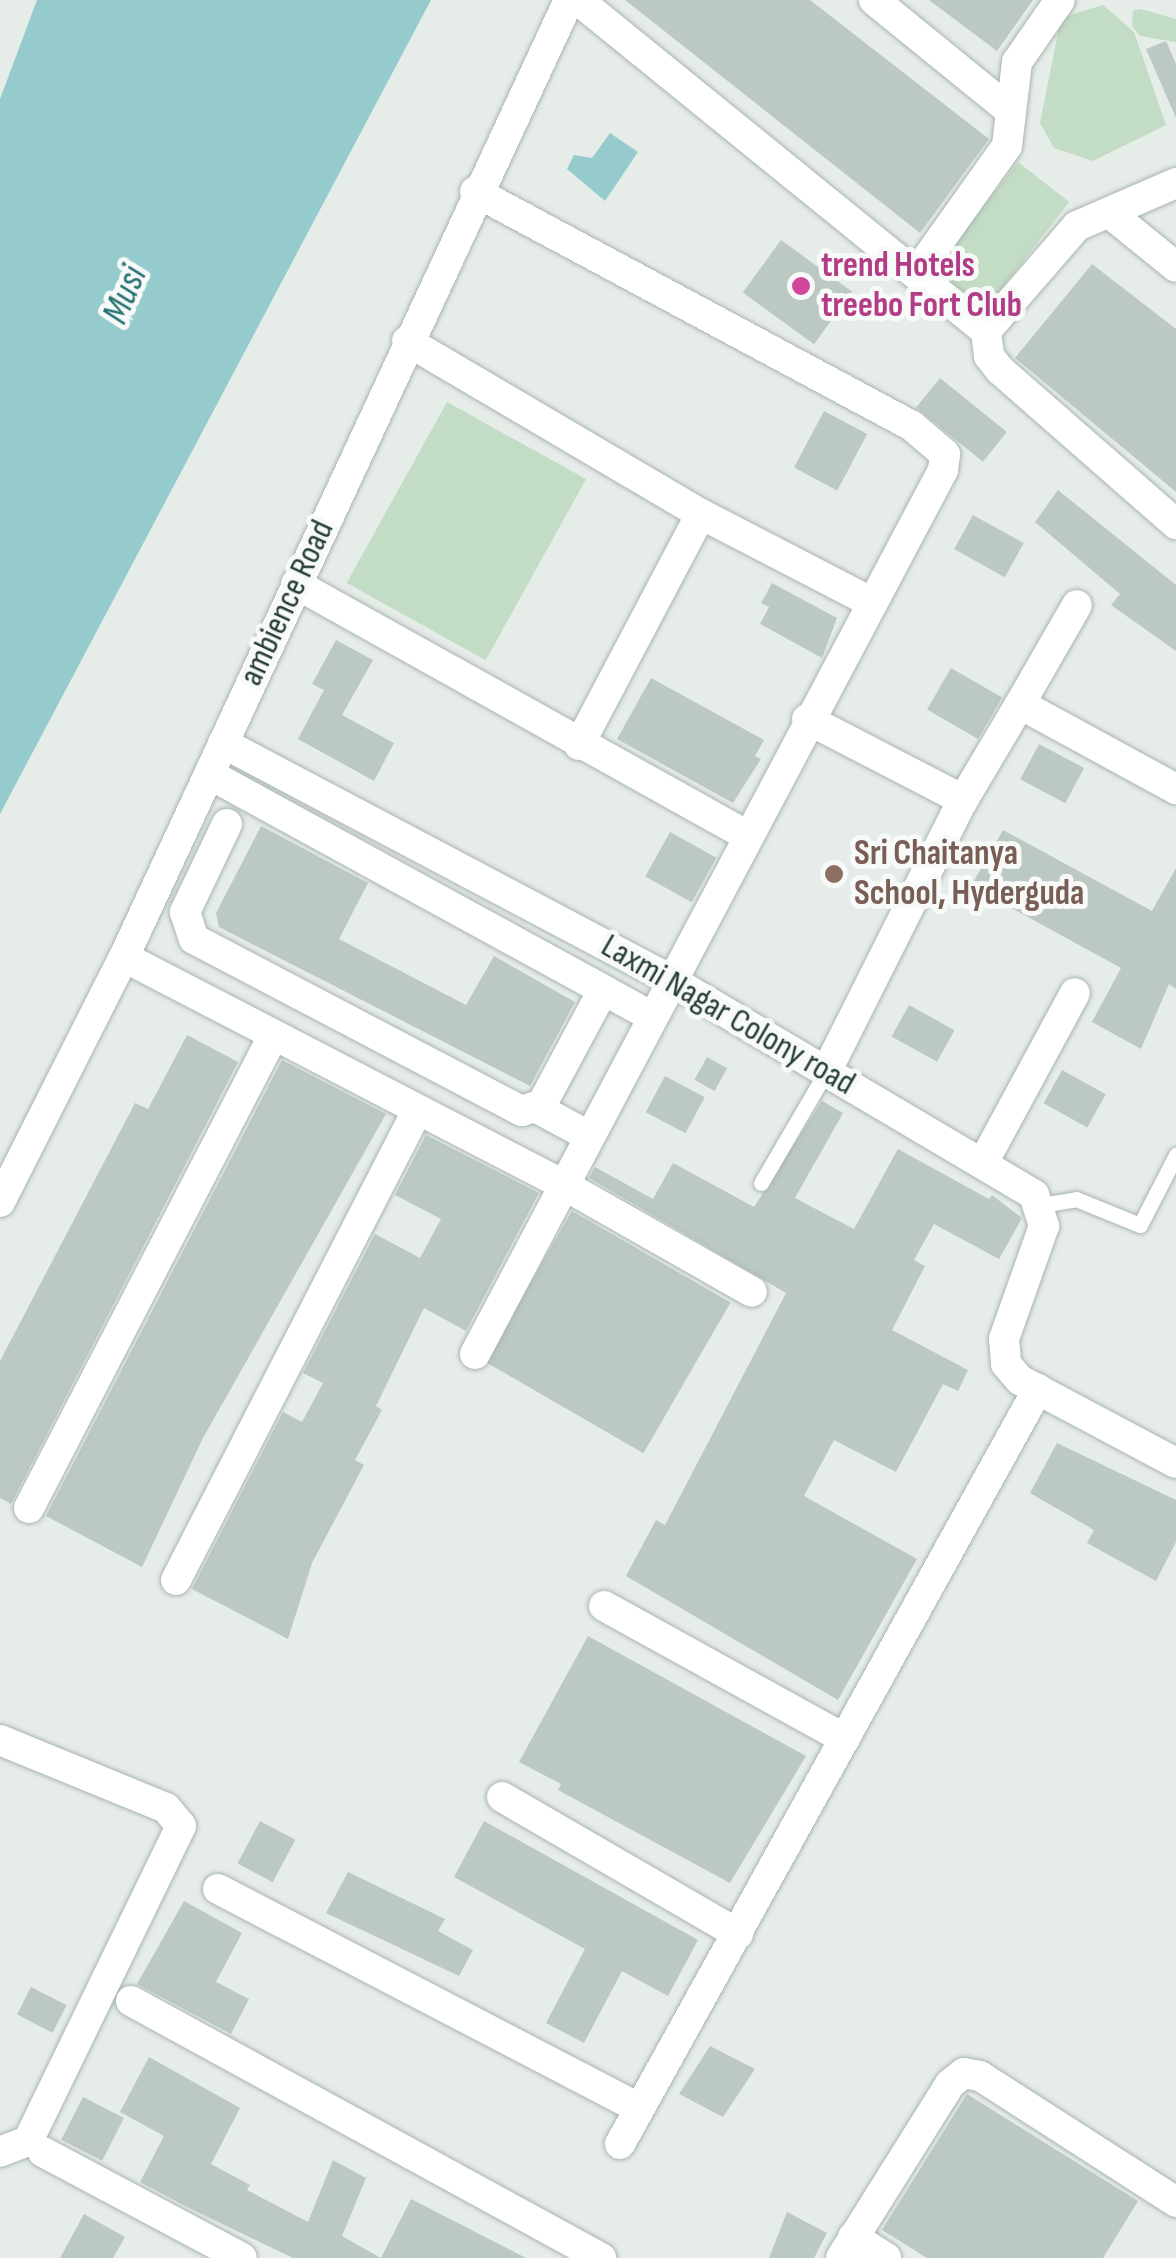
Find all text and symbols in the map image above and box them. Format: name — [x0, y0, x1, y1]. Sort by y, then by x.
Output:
place label: trend Hotels treebo Fort Club — [821, 245, 1022, 327]
water label: Musi — [93, 259, 157, 331]
marker: trend Hotels treebo Fort Club — [790, 275, 812, 297]
street label: ambience Road — [230, 514, 344, 692]
place label: Sri Chaitanya School, Hyderguda — [854, 833, 1084, 915]
marker: Sri Chaitanya School, Hyderguda — [823, 863, 845, 885]
street label: Laxmi Nagar Colony road — [594, 925, 862, 1105]

